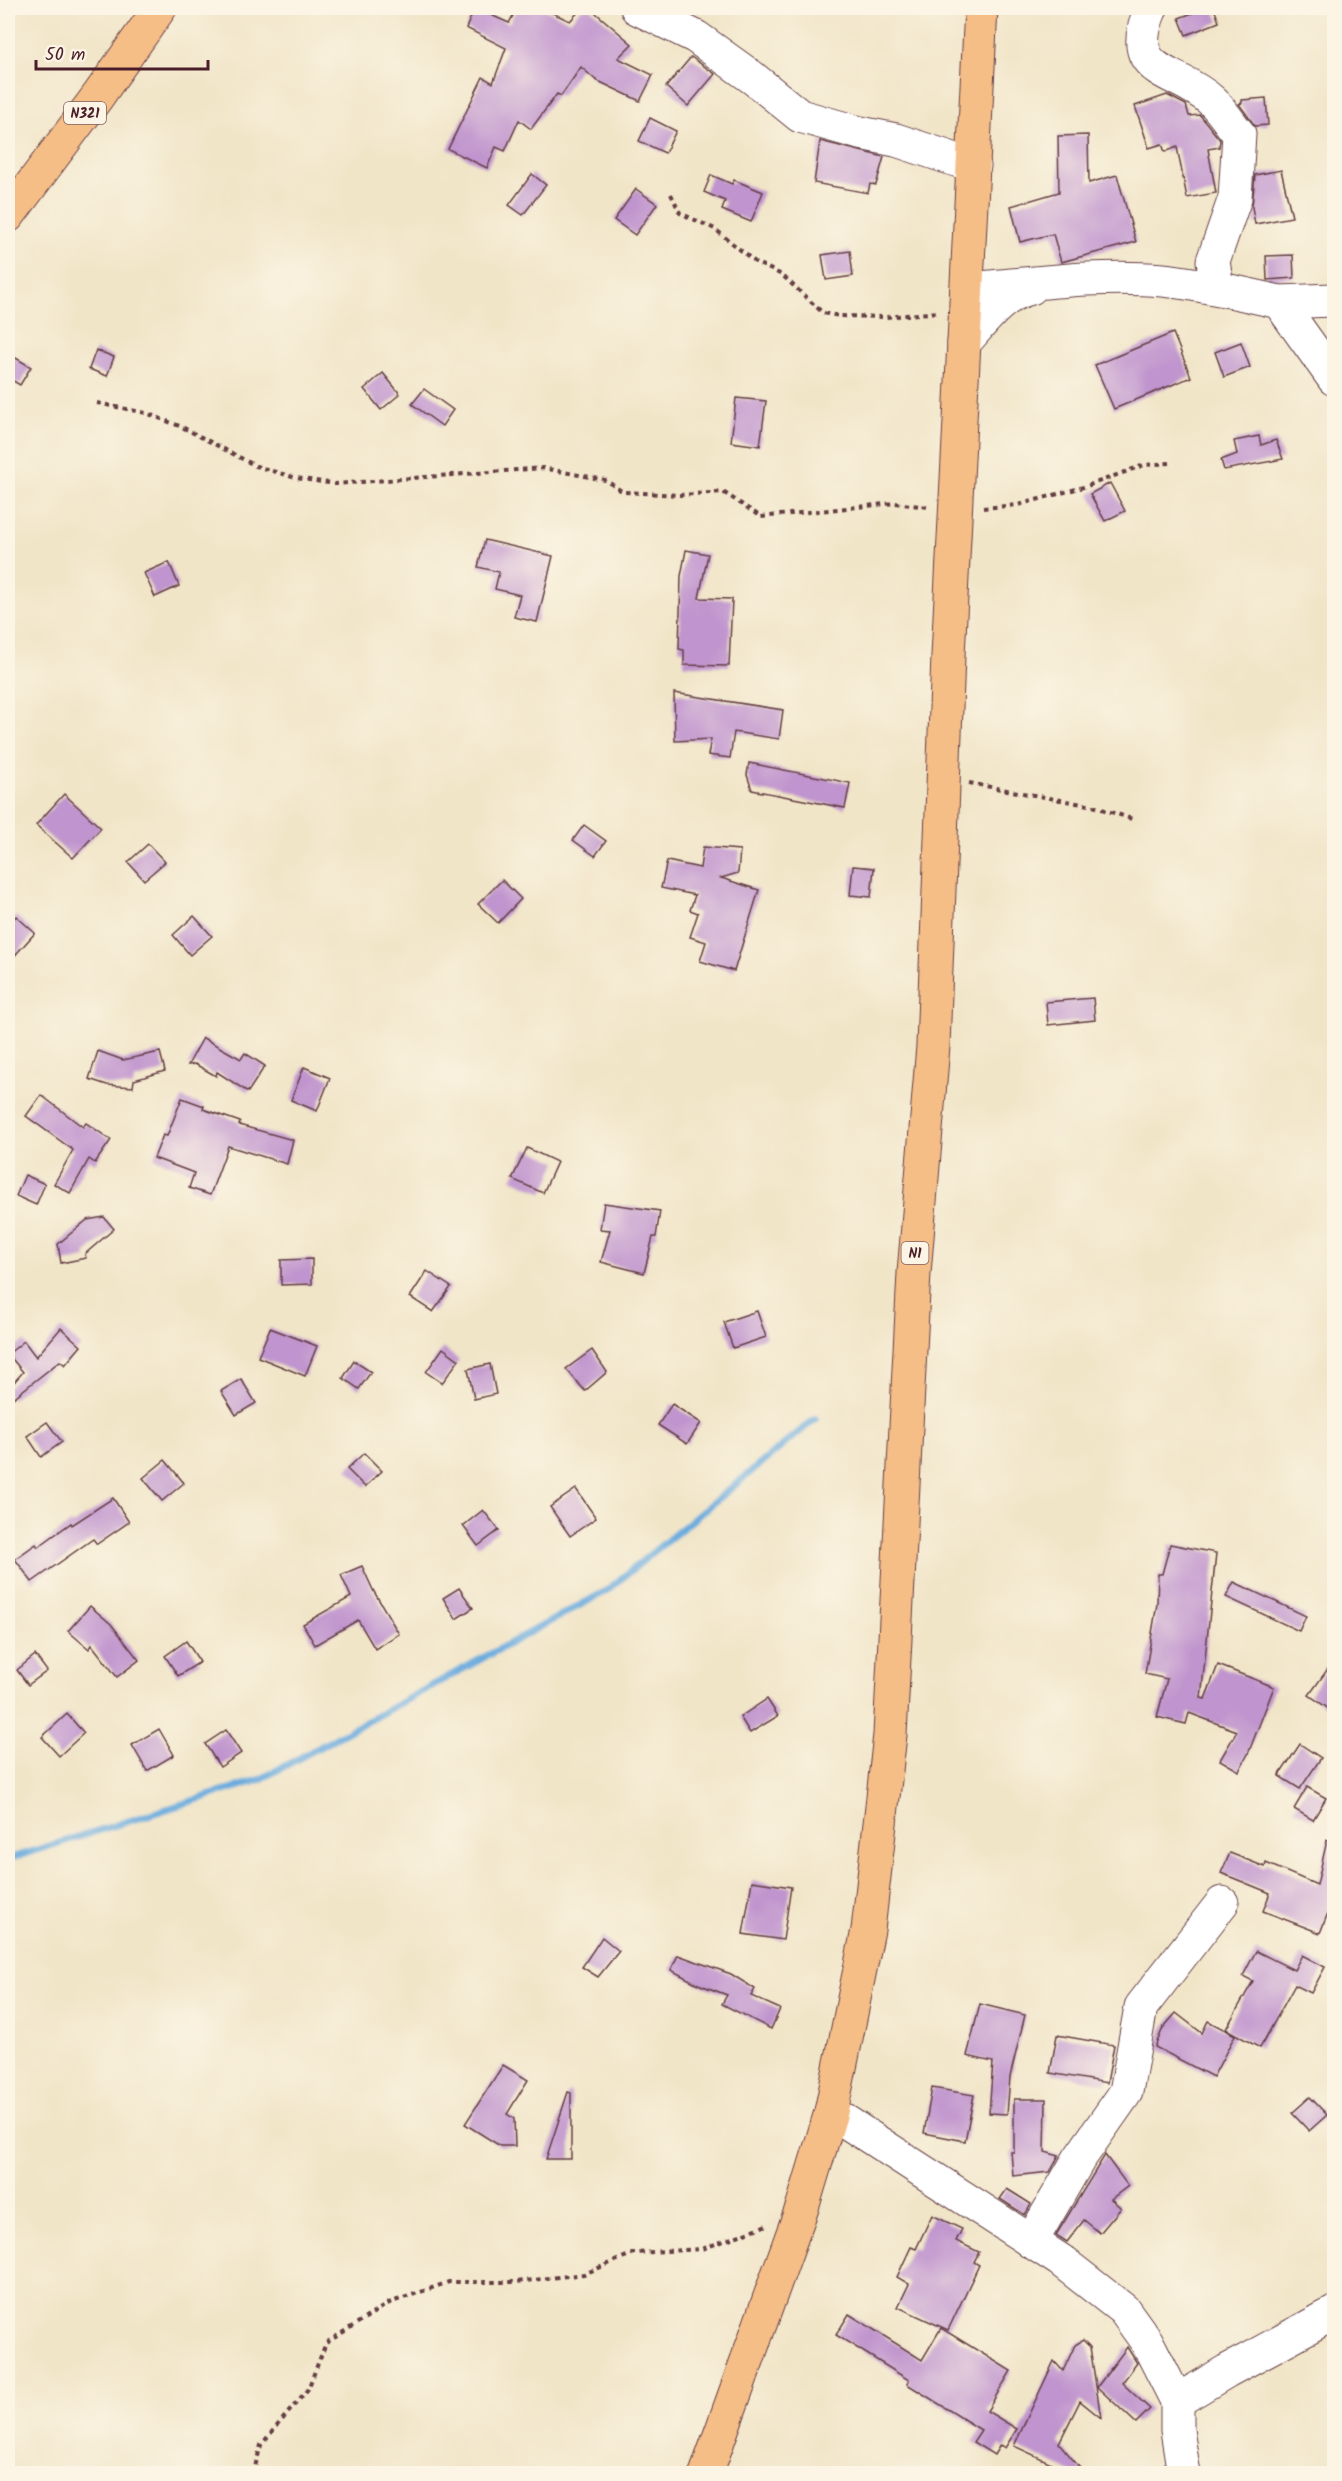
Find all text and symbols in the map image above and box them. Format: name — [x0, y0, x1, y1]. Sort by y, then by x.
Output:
scale bar — [36, 33, 208, 71]
text: 50 m — [45, 41, 85, 70]
road number: N321 — [64, 102, 106, 124]
road number: N1 — [902, 1242, 928, 1264]

